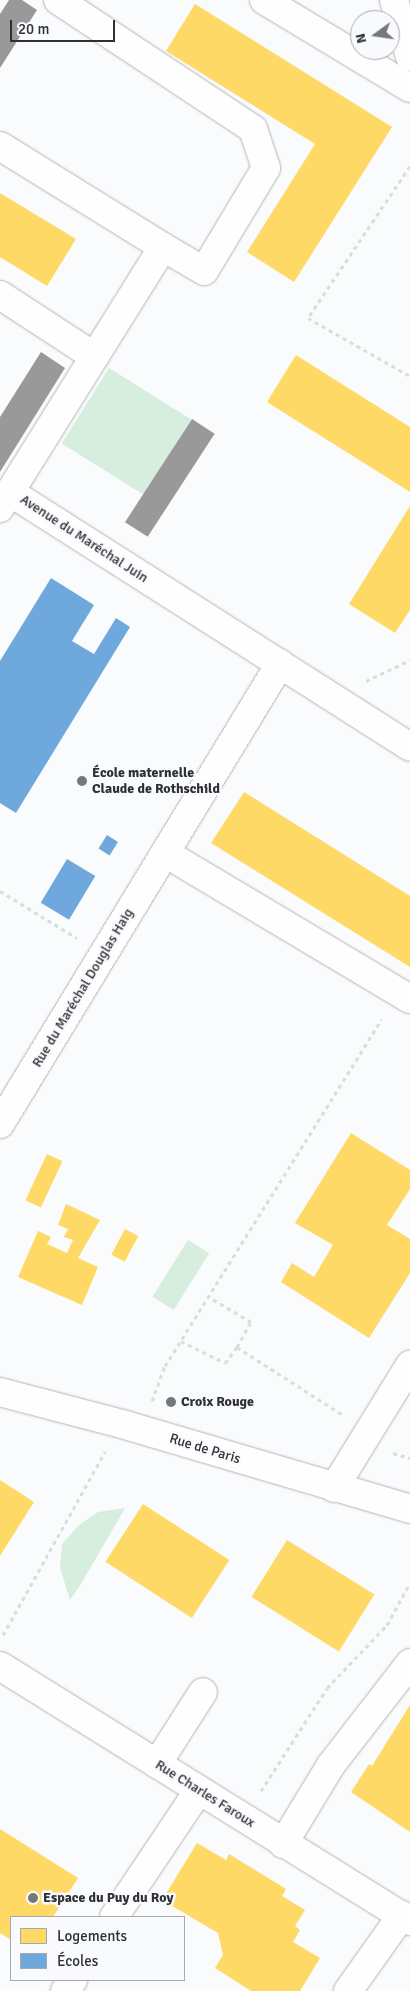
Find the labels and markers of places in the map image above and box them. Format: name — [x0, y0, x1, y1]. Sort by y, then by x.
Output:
place label: École maternelle Claude de Rothschild — [92, 765, 220, 798]
marker: École maternelle Claude de Rothschild — [76, 775, 88, 787]
place label: Croix Rouge — [181, 1394, 254, 1410]
marker: Croix Rouge — [165, 1396, 177, 1408]
place label: Espace du Puy du Roy — [43, 1890, 173, 1906]
marker: Espace du Puy du Roy — [27, 1892, 39, 1904]

